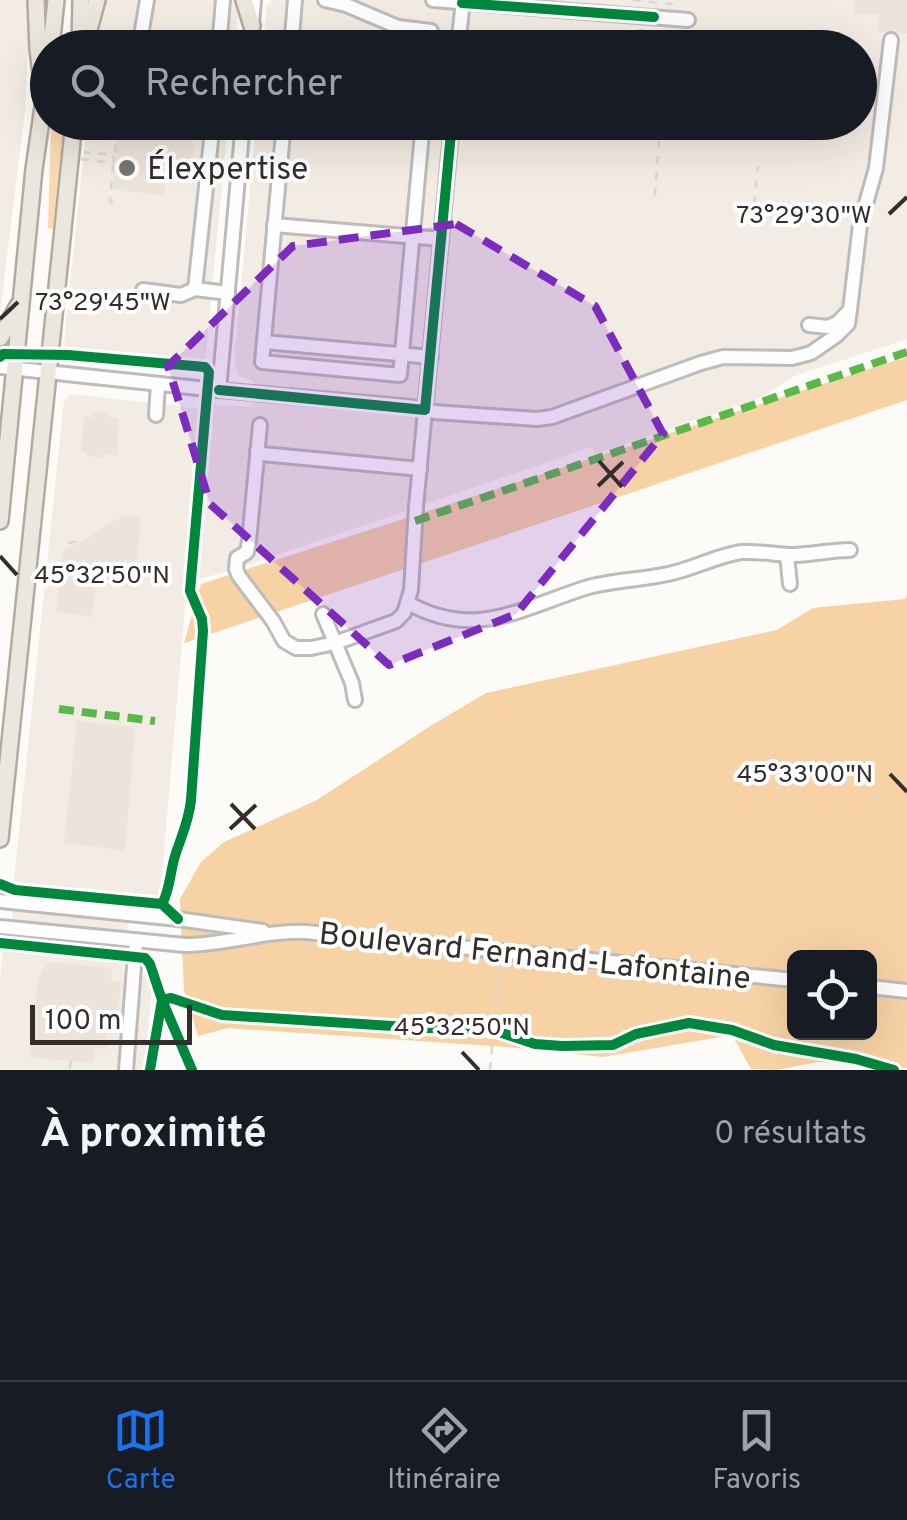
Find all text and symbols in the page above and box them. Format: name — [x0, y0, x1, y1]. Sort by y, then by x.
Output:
search box — [30, 30, 877, 140]
icon: search — [65, 58, 120, 113]
text: Rechercher — [145, 61, 343, 110]
place label: Élexpertise — [147, 149, 308, 191]
marker: Élexpertise — [116, 157, 138, 179]
text: 73°29'30"W — [736, 201, 872, 233]
text: 73°29'45"W — [35, 288, 171, 320]
text: 45°32'50"N — [34, 561, 170, 593]
text: 45°33'00"N — [737, 760, 873, 792]
street label: Boulevard Fernand-Lafontaine — [317, 915, 753, 1001]
map controls — [787, 950, 877, 1040]
button: locate — [787, 950, 877, 1040]
scale bar — [30, 1000, 192, 1044]
text: 100 m — [45, 1004, 121, 1040]
text: 45°32'50"N — [394, 1013, 530, 1045]
text: À proximité — [40, 1109, 267, 1162]
text: 0 résultats — [714, 1115, 867, 1155]
tab: Carte — [106, 1403, 176, 1499]
tab: Itinéraire — [387, 1403, 501, 1499]
tab: Favoris — [712, 1403, 801, 1499]

